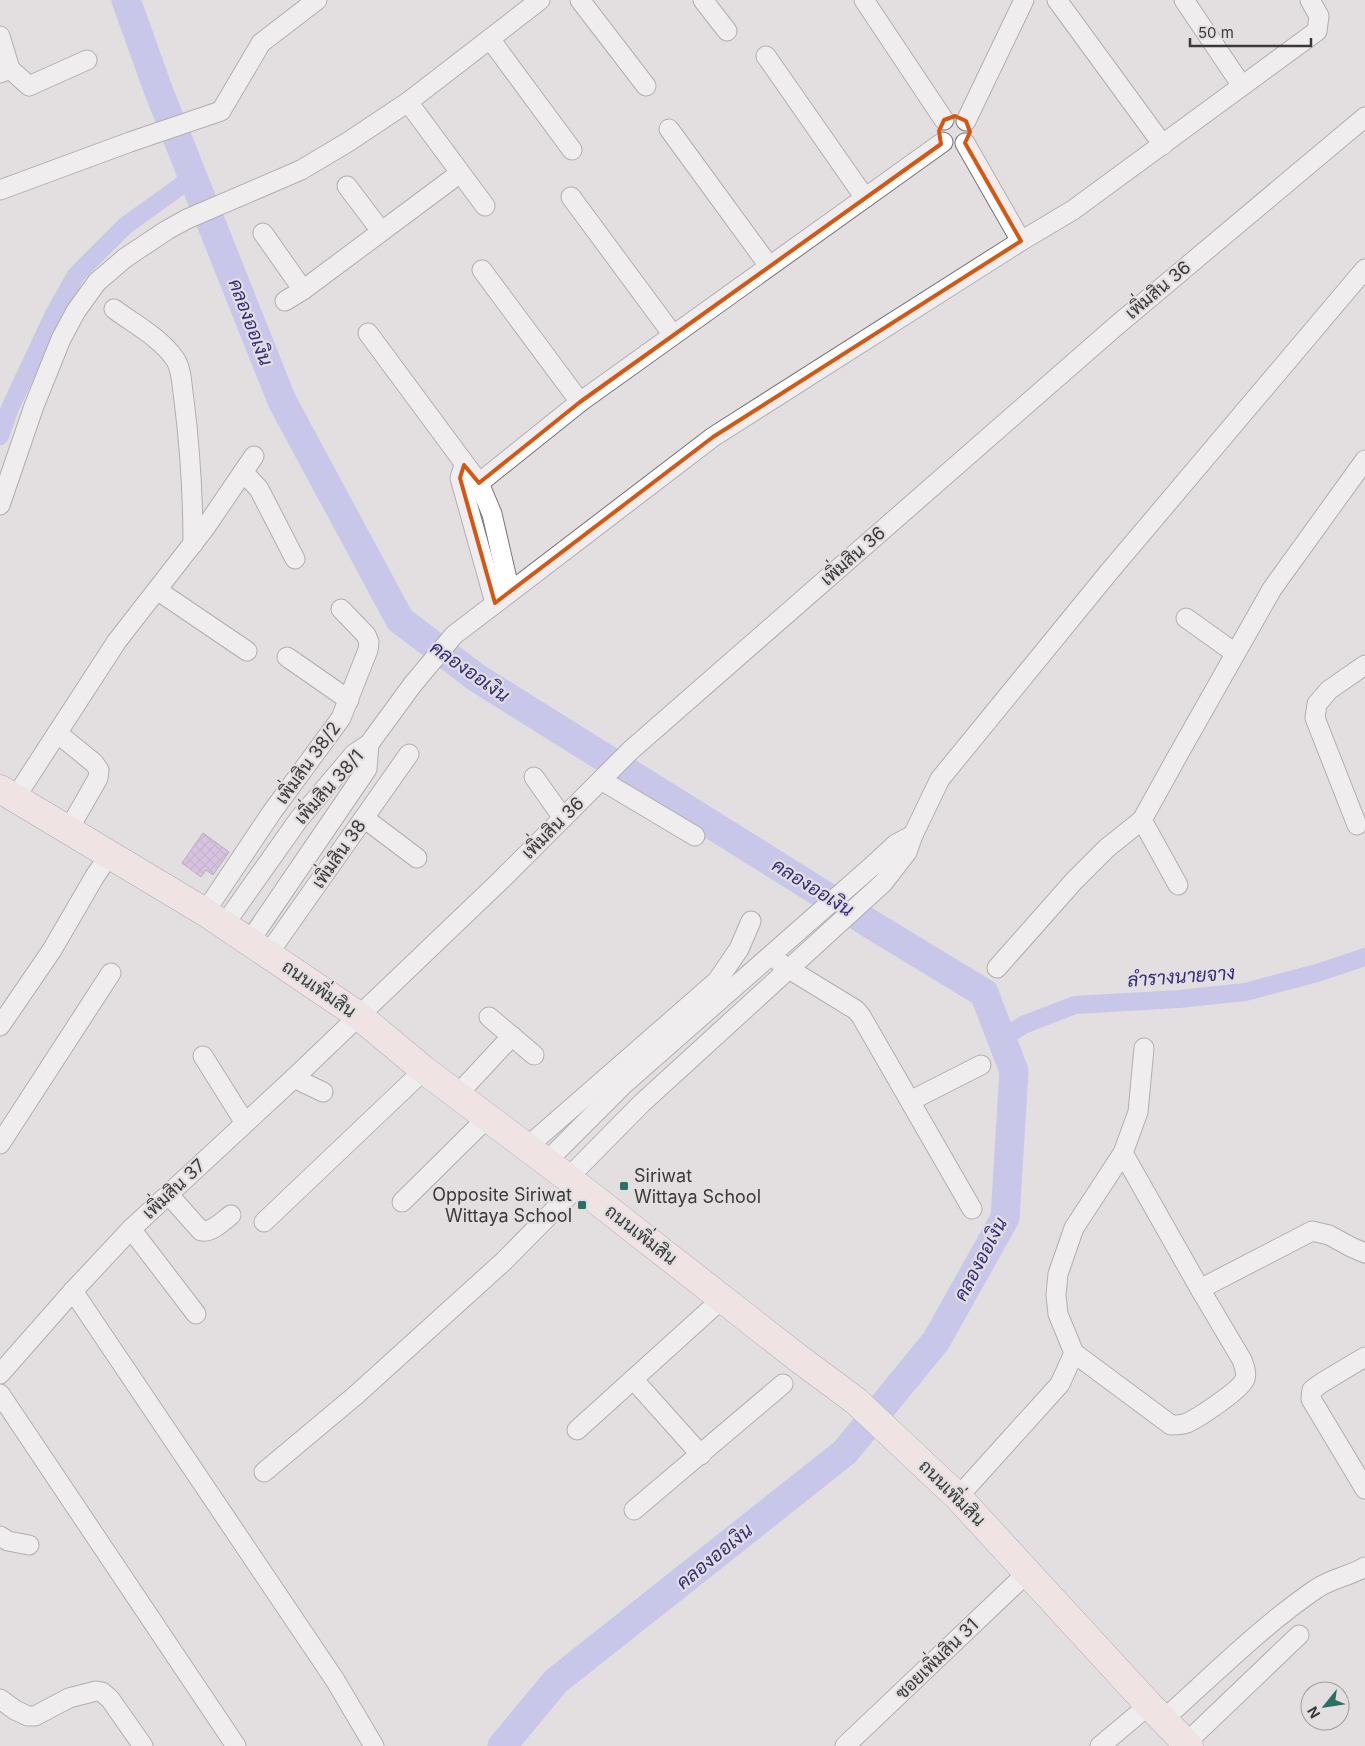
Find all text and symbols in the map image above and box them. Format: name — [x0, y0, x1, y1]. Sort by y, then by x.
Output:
scale bar — [1190, 15, 1311, 47]
text: 50 m — [1198, 23, 1234, 42]
street label: เพิ่มสิน 36 — [1118, 253, 1195, 323]
water label: คลองออเงิน — [223, 275, 278, 369]
street label: เพิ่มสิน 36 — [813, 519, 889, 589]
water label: คลองออเงิน — [426, 636, 514, 707]
street label: เพิ่มสิน 38/2 — [267, 715, 344, 808]
street label: เพิ่มสิน 38/1 — [287, 742, 367, 828]
street label: เพิ่มสิน 36 — [514, 789, 588, 863]
street label: เพิ่มสิน 38 — [304, 813, 370, 892]
water label: คลองออเงิน — [768, 854, 857, 921]
street label: ถนนเพิ่มสิน — [278, 952, 362, 1022]
water label: ลำรางนายจาง — [1126, 961, 1236, 992]
street label: เพิ่มสิน 37 — [135, 1151, 209, 1223]
place label: Siriwat Wittaya School — [634, 1165, 761, 1207]
marker: Siriwat Wittaya School — [618, 1180, 630, 1192]
place label: Opposite Siriwat Wittaya School — [432, 1184, 572, 1226]
street label: ถนนเพิ่มสิน — [601, 1197, 684, 1269]
marker: Opposite Siriwat Wittaya School — [576, 1199, 588, 1211]
water label: คลองออเงิน — [949, 1214, 1012, 1305]
street label: ถนนเพิ่มสิน — [915, 1452, 993, 1530]
water label: คลองออเงิน — [672, 1519, 757, 1594]
street label: ซอยเพิ่มสิน 31 — [888, 1611, 982, 1703]
north arrow — [1300, 1681, 1350, 1731]
text: N — [1303, 1704, 1323, 1722]

